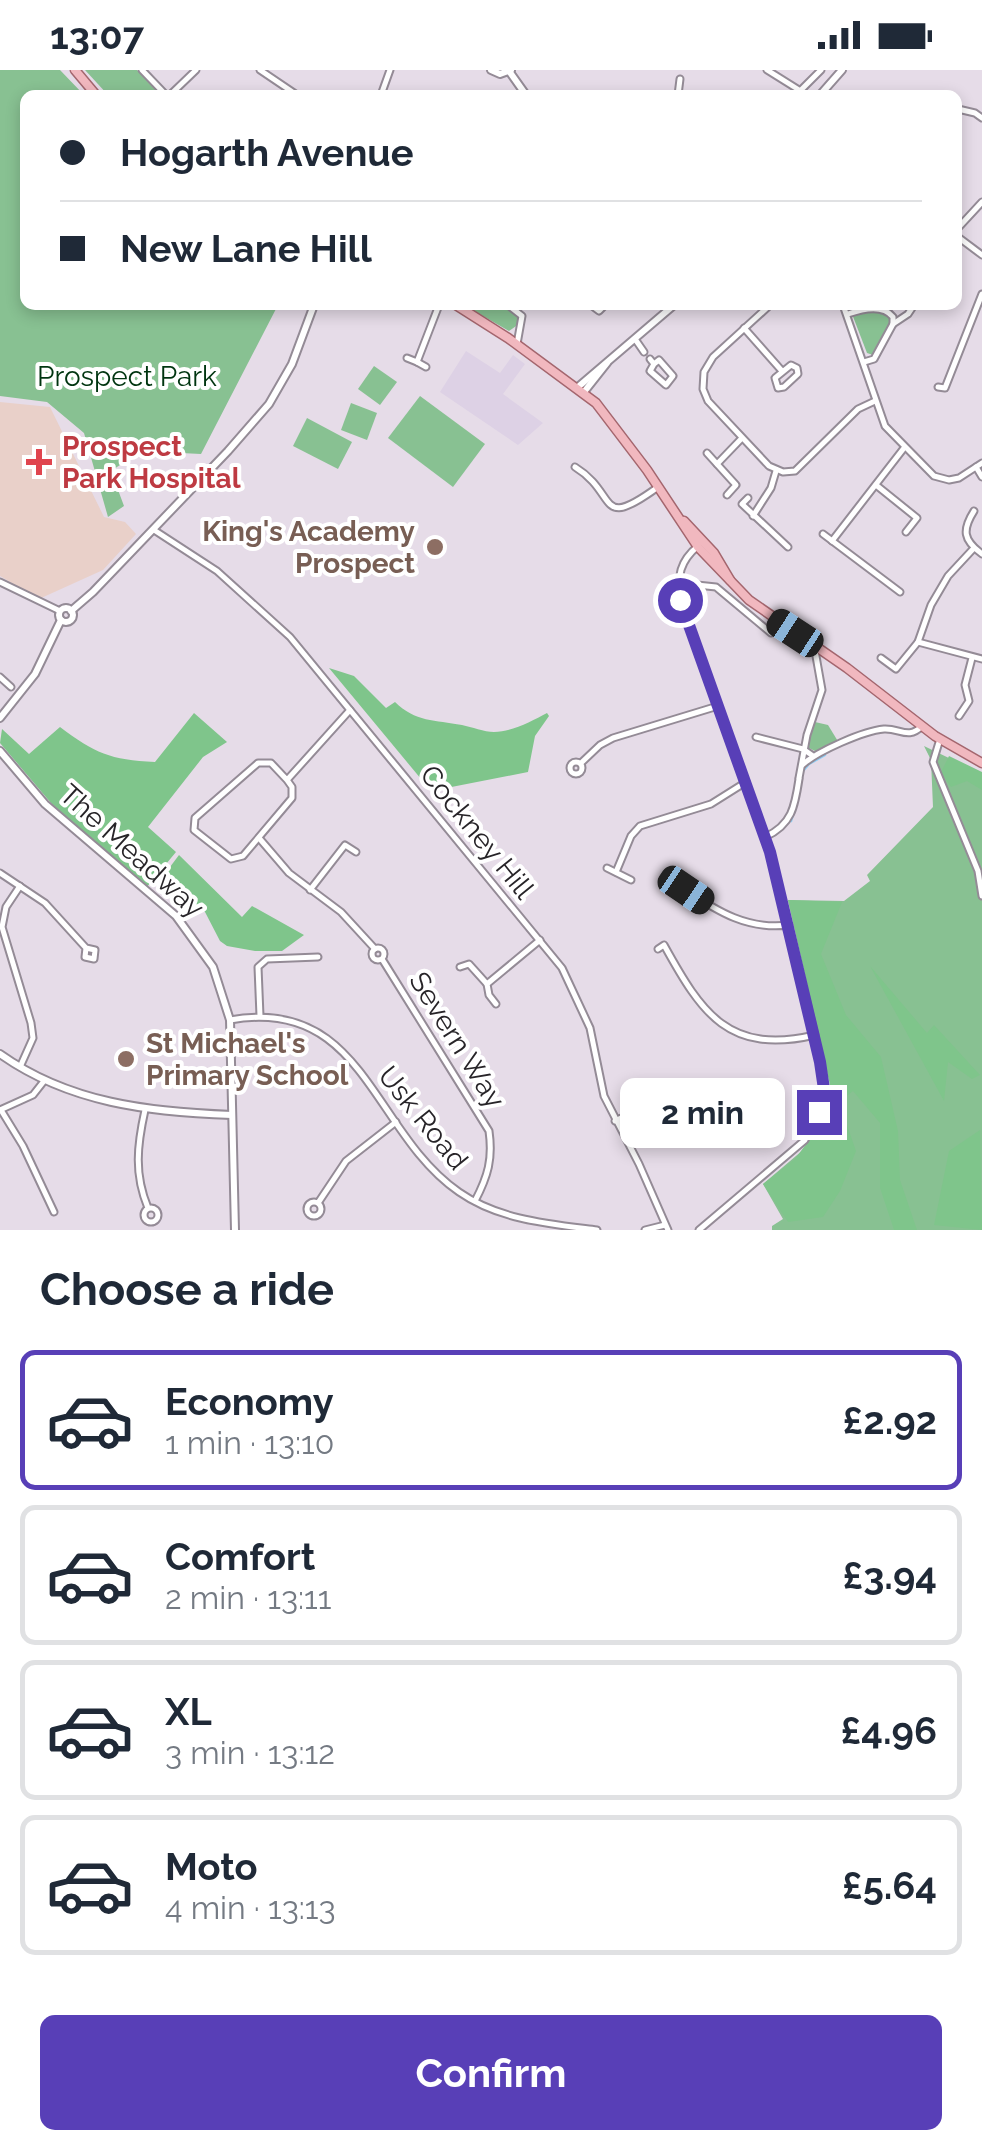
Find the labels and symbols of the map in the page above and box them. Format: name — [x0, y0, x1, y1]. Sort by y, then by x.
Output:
park label: Prospect Park — [37, 360, 217, 393]
place label: Prospect Park Hospital — [62, 430, 241, 495]
marker: Prospect Park Hospital — [26, 449, 52, 475]
place label: King's Academy Prospect — [202, 515, 416, 580]
marker: King's Academy Prospect — [424, 536, 446, 558]
route start — [658, 578, 703, 623]
car — [762, 604, 828, 662]
street label: Cockney Hill — [413, 759, 541, 906]
street label: The Meadway — [53, 778, 211, 924]
car — [653, 861, 719, 919]
street label: Severn Way — [402, 966, 512, 1114]
place label: St Michael's Primary School — [146, 1027, 349, 1092]
marker: St Michael's Primary School — [115, 1048, 137, 1070]
street label: Usk Road — [371, 1060, 475, 1176]
callout: 2 min — [619, 1077, 784, 1147]
route end — [797, 1090, 842, 1135]

